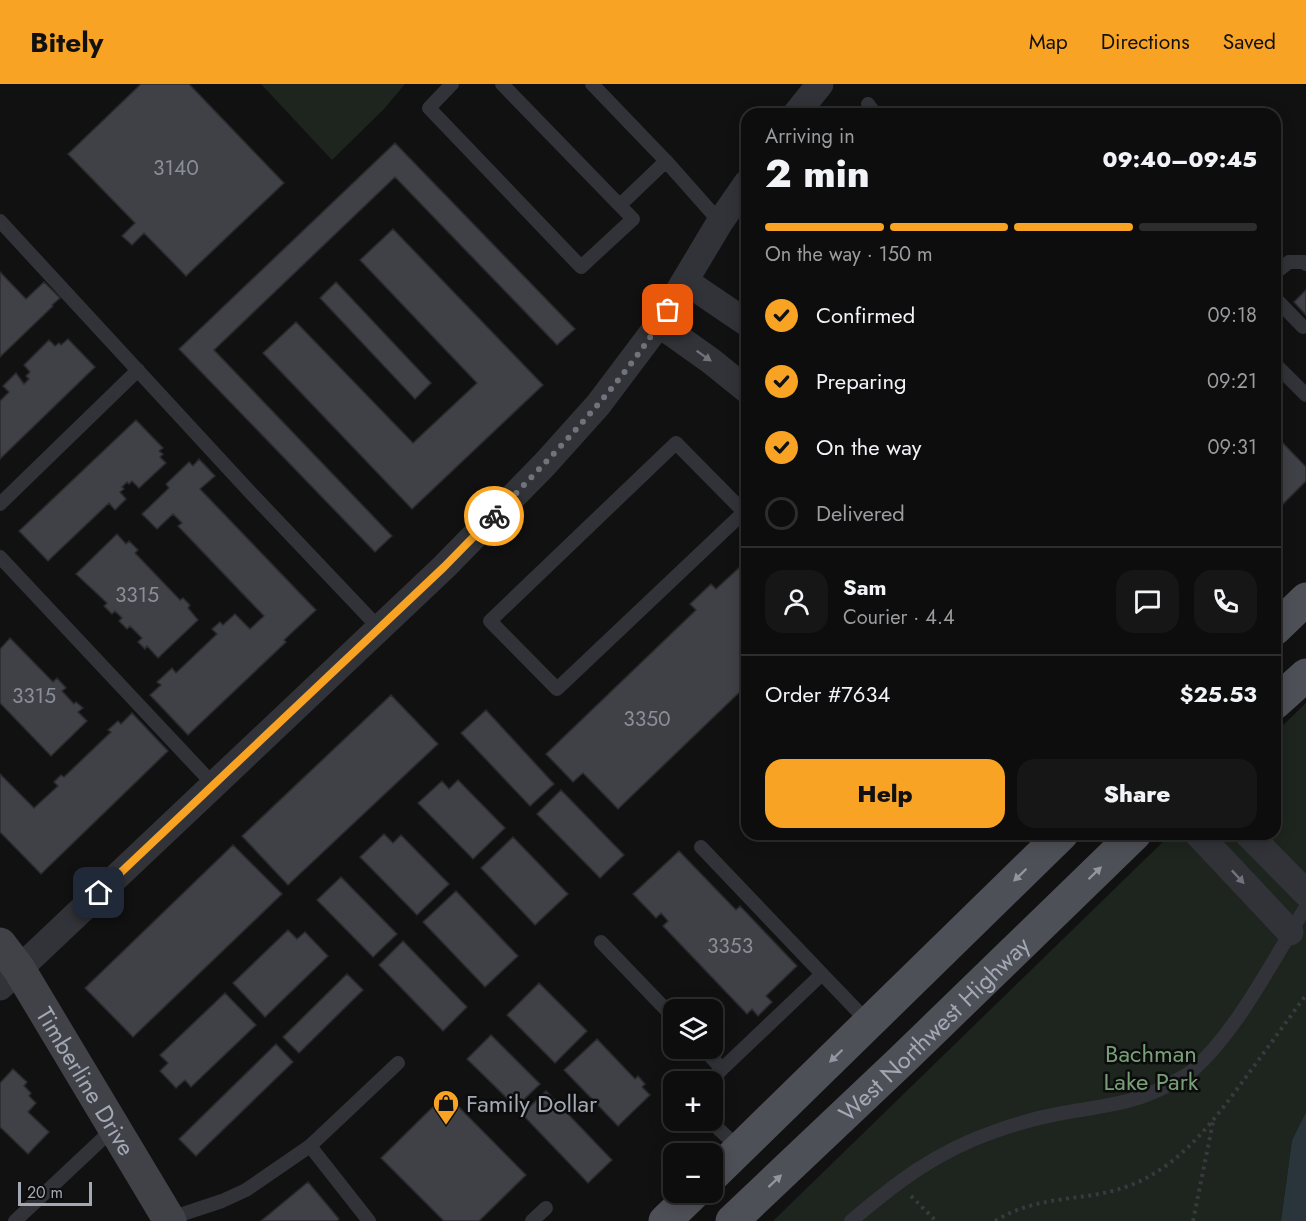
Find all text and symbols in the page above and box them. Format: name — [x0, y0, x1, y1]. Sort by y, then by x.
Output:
text: Bitely — [30, 22, 103, 63]
text: Map — [1029, 27, 1068, 57]
text: Directions — [1101, 27, 1190, 57]
text: Saved — [1223, 27, 1276, 57]
text: Arriving in — [765, 122, 855, 151]
text: 09:40–09:45 — [1102, 143, 1257, 175]
text: 2 min — [765, 145, 870, 202]
house number: 3140 — [153, 153, 199, 183]
text: On the way · 150 m — [765, 240, 933, 269]
pin — [642, 284, 693, 335]
icon: bag — [651, 293, 684, 326]
icon: check — [765, 299, 798, 332]
text: Confirmed — [816, 299, 915, 331]
text: 09:18 — [1208, 301, 1257, 330]
one-way arrow — [695, 350, 711, 362]
icon: check — [765, 365, 798, 398]
text: Preparing — [816, 365, 907, 397]
text: 09:21 — [1207, 367, 1257, 396]
icon: check — [765, 431, 798, 464]
text: On the way — [816, 431, 921, 463]
text: 09:31 — [1208, 433, 1257, 462]
courier — [464, 486, 524, 546]
text: Delivered — [816, 497, 905, 529]
icon: bike — [478, 500, 511, 533]
button: person — [765, 570, 828, 633]
button: chat — [1116, 570, 1179, 633]
button: phone — [1194, 570, 1257, 633]
text: Sam — [843, 571, 887, 603]
house number: 3315 — [115, 580, 159, 610]
text: Courier · 4.4 — [843, 603, 955, 632]
text: Order #7634 — [765, 678, 890, 710]
text: $25.53 — [1180, 678, 1257, 710]
house number: 3315 — [12, 681, 56, 711]
house number: 3350 — [623, 704, 671, 734]
button: Help — [765, 759, 1005, 828]
button: Share — [1017, 759, 1257, 828]
one-way arrow — [1087, 866, 1102, 880]
pin — [73, 867, 124, 918]
one-way arrow — [1013, 868, 1028, 882]
one-way arrow — [1231, 869, 1245, 884]
icon: home — [82, 876, 115, 909]
street label: West Northwest Highway — [830, 927, 1038, 1129]
house number: 3353 — [707, 931, 753, 961]
map controls — [663, 999, 723, 1203]
button: layers — [663, 999, 723, 1059]
street label: Timberline Drive — [28, 1000, 144, 1162]
park label: Bachman Lake Park — [1104, 1036, 1199, 1099]
one-way arrow — [830, 1048, 844, 1062]
button: + — [663, 1071, 723, 1131]
place label: Family Dollar — [466, 1086, 598, 1121]
shop icon: Family Dollar — [431, 1088, 461, 1126]
button: − — [663, 1143, 723, 1203]
one-way arrow — [767, 1174, 782, 1188]
scale bar — [18, 1179, 92, 1206]
text: 20 m — [27, 1181, 63, 1204]

